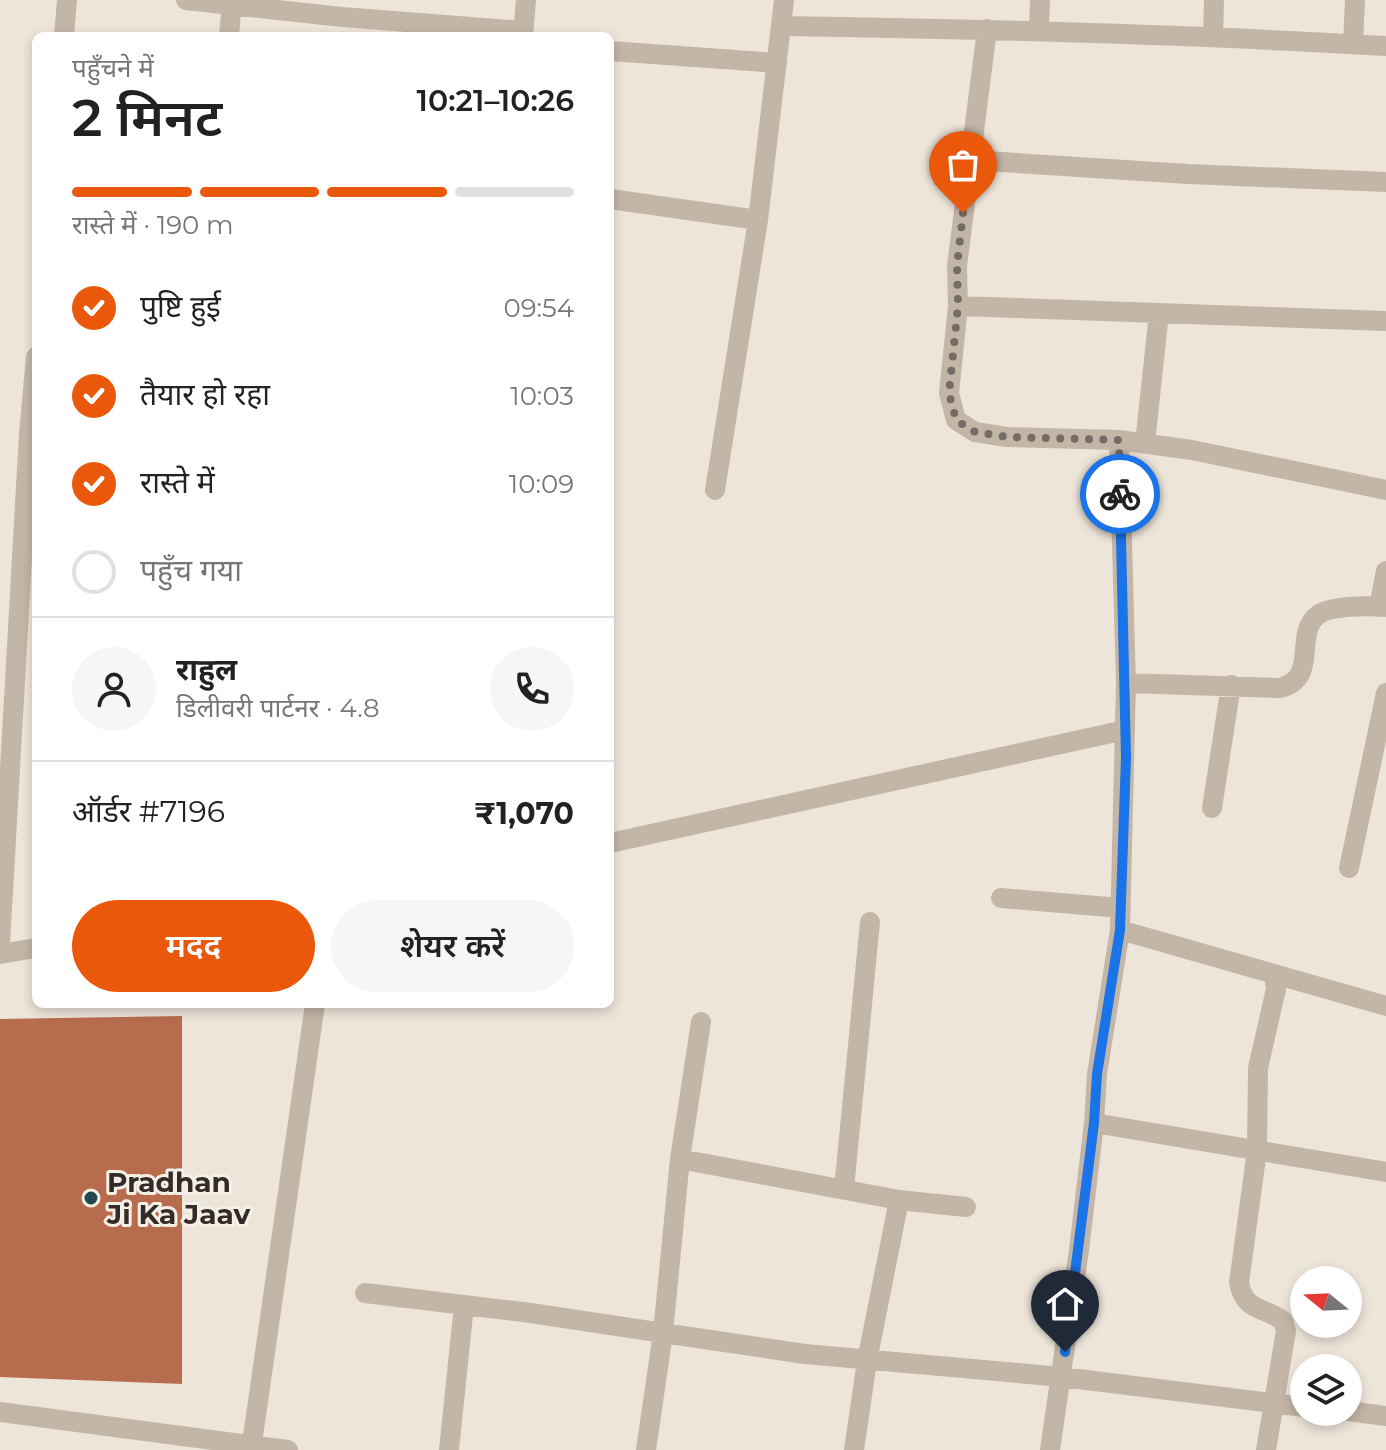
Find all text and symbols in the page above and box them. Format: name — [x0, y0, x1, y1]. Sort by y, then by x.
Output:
text: पहुँचने में — [72, 52, 154, 84]
text: 10:21–10:26 — [417, 82, 574, 119]
text: 2 मिनट — [72, 86, 222, 149]
pin — [929, 131, 997, 213]
icon: bag — [941, 143, 985, 187]
text: रास्ते में · 190 m — [72, 209, 234, 241]
icon: check — [72, 286, 116, 330]
text: पुष्टि हुई — [140, 288, 221, 325]
text: 09:54 — [504, 292, 574, 324]
icon: check — [72, 374, 116, 418]
text: तैयार हो रहा — [140, 376, 270, 413]
text: 10:03 — [510, 380, 574, 412]
courier — [1080, 454, 1160, 534]
icon: check — [72, 462, 116, 506]
text: रास्ते में — [140, 464, 215, 501]
text: 10:09 — [509, 468, 574, 500]
icon: bike — [1098, 472, 1142, 516]
text: पहुँच गया — [140, 552, 242, 589]
button: person — [72, 647, 156, 731]
button: phone — [490, 647, 574, 731]
text: राहुल — [176, 651, 237, 688]
text: डिलीवरी पार्टनर · 4.8 — [176, 692, 380, 724]
text: ऑर्डर #7196 — [72, 793, 225, 830]
text: ₹1,070 — [474, 795, 574, 832]
button: मदद — [72, 900, 315, 992]
button: शेयर करें — [331, 900, 574, 992]
place label: Pradhan Ji Ka Jaav — [106, 1165, 251, 1231]
marker: Pradhan Ji Ka Jaav — [82, 1189, 100, 1207]
north arrow — [1290, 1266, 1362, 1338]
map controls — [1290, 1266, 1362, 1426]
pin — [1031, 1270, 1099, 1352]
icon: home — [1043, 1282, 1087, 1326]
button: layers — [1290, 1354, 1362, 1426]

